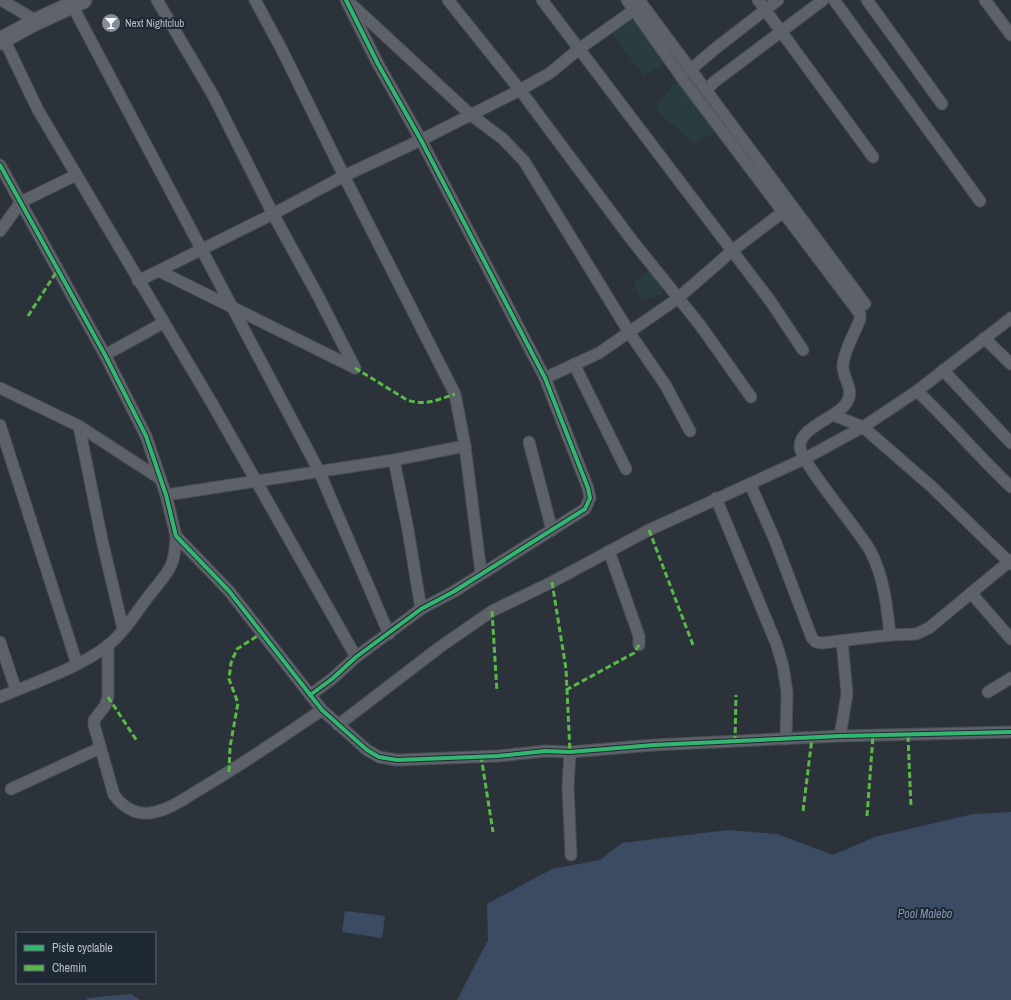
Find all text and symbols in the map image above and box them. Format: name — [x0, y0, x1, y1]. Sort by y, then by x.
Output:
bar icon: Next Nightclub — [100, 12, 122, 34]
place label: Next Nightclub — [125, 16, 184, 30]
water label: Pool Malebo — [898, 906, 953, 922]
legend — [16, 932, 156, 984]
text: Piste cyclable — [52, 940, 113, 956]
text: Chemin — [52, 960, 86, 976]

